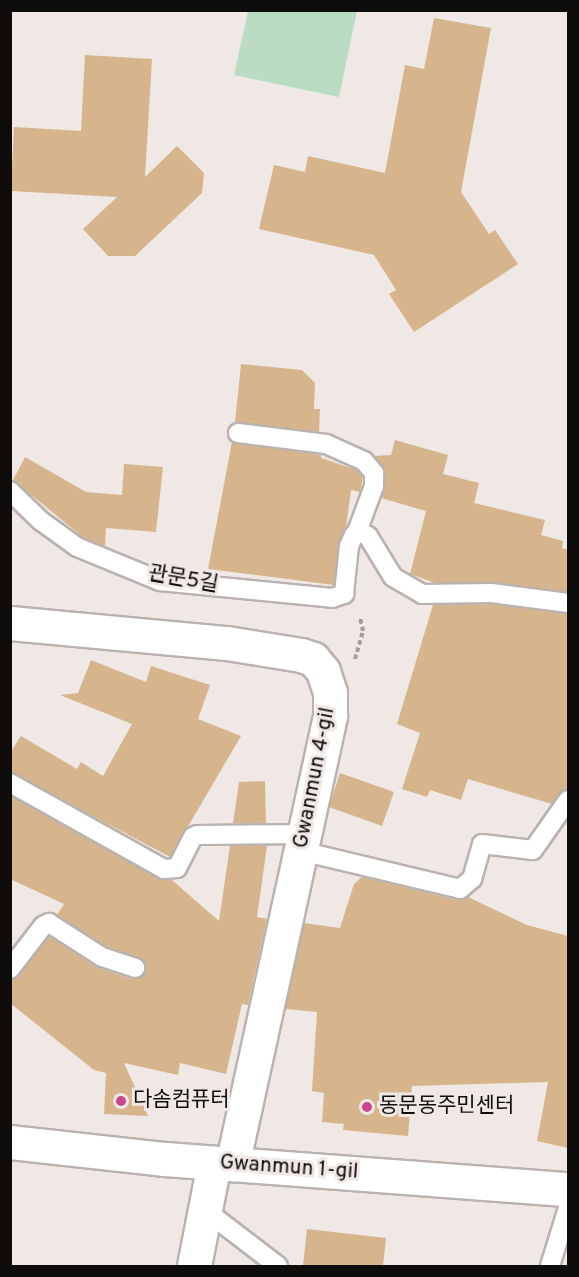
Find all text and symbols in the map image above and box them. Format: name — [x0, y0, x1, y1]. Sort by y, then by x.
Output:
street label: 관문5길 — [146, 561, 220, 599]
street label: Gwanmun 4-gil — [289, 705, 341, 851]
place label: 다솜컴퓨터 — [133, 1088, 230, 1114]
marker: 다솜컴퓨터 — [114, 1094, 128, 1108]
place label: 동문동주민센터 — [379, 1094, 514, 1120]
marker: 동문동주민센터 — [360, 1100, 374, 1114]
street label: Gwanmun 1-gil — [219, 1151, 359, 1185]

